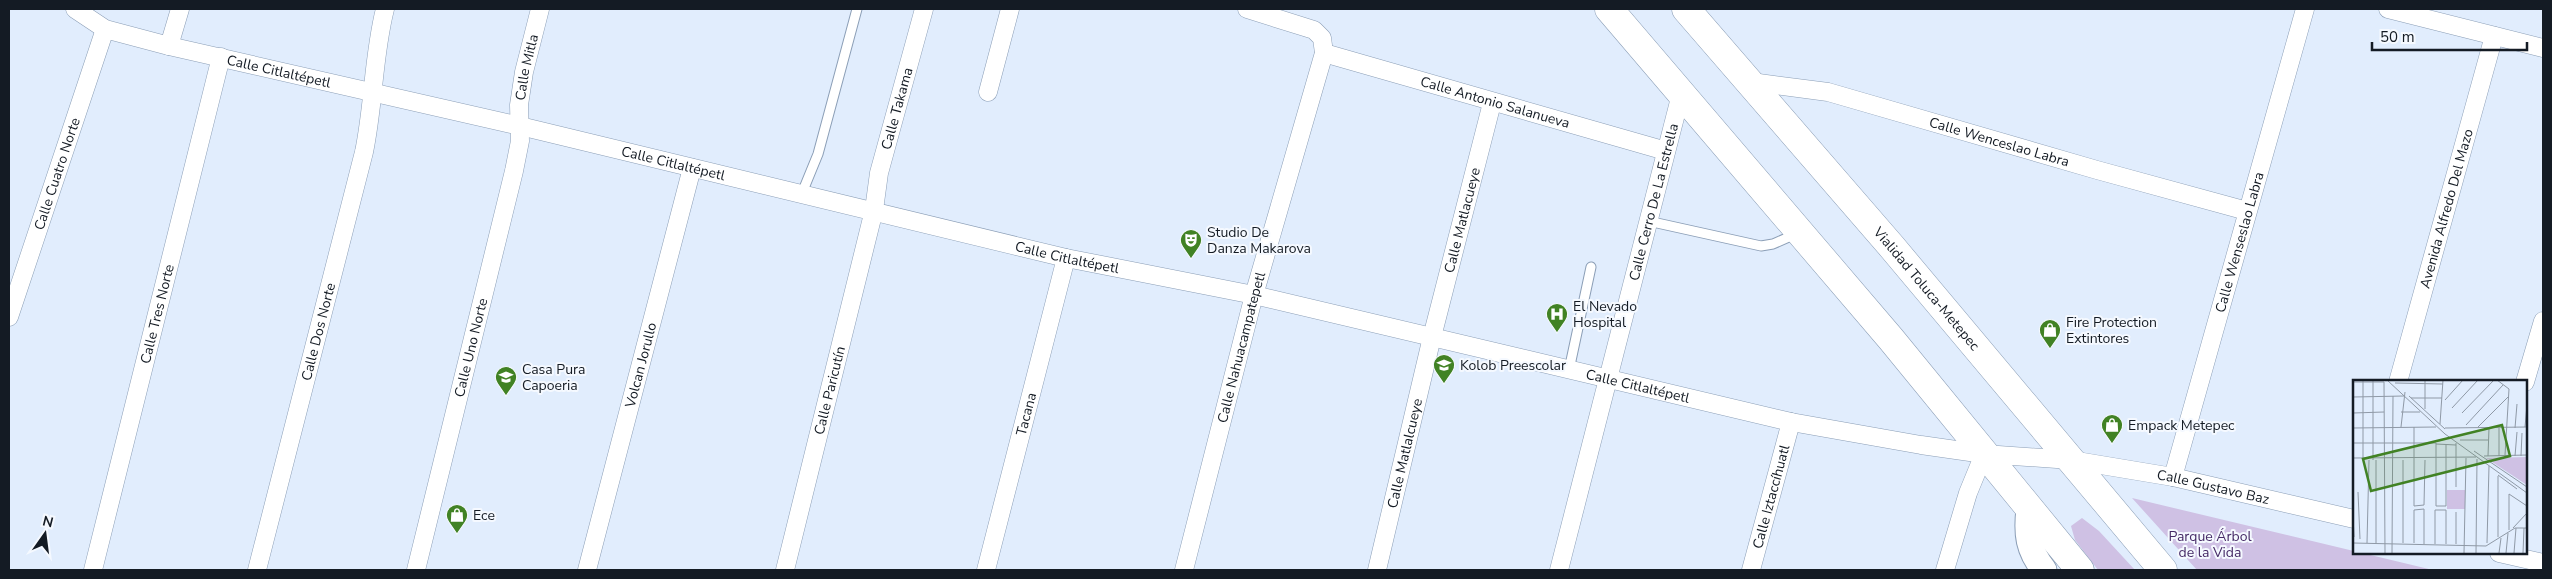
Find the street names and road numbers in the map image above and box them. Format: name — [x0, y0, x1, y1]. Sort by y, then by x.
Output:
street label: Calle Mitla — [511, 32, 543, 102]
street label: Calle Citlaltépetl — [225, 50, 333, 93]
street label: Calle Takama — [877, 65, 918, 152]
street label: Calle Antonio Salanueva — [1418, 72, 1572, 133]
street label: Calle Wenceslao Labra — [1927, 113, 2071, 171]
street label: Calle Cuatro Norte — [30, 115, 85, 233]
street label: Calle Cerro De La Estrella — [1625, 121, 1683, 283]
street label: Avenida Alfredo Del Mazo — [2415, 127, 2478, 291]
street label: Calle Citlaltépetl — [619, 142, 728, 185]
street label: Calle Matlacueye — [1440, 166, 1485, 275]
street label: Calle Wenseslao Labra — [2211, 170, 2269, 315]
street label: Vialidad Toluca-Metepec — [1868, 222, 1984, 355]
street label: Calle Citlaltépetl — [1013, 237, 1122, 278]
street label: Calle Tres Norte — [136, 262, 179, 366]
street label: Calle Nahuacampatepetl — [1213, 269, 1270, 425]
street label: Calle Dos Norte — [297, 281, 340, 383]
street label: Calle Uno Norte — [450, 296, 492, 399]
street label: Volcan Jorullo — [621, 320, 661, 411]
street label: Calle Paricutín — [810, 344, 850, 437]
street label: Calle Citlaltépetl — [1584, 365, 1692, 408]
street label: Tacana — [1012, 390, 1041, 438]
street label: Calle Matlalcueye — [1383, 397, 1427, 510]
street label: Calle Iztaccíhuatl — [1748, 442, 1795, 551]
street label: Calle Gustavo Baz — [2155, 465, 2272, 509]

